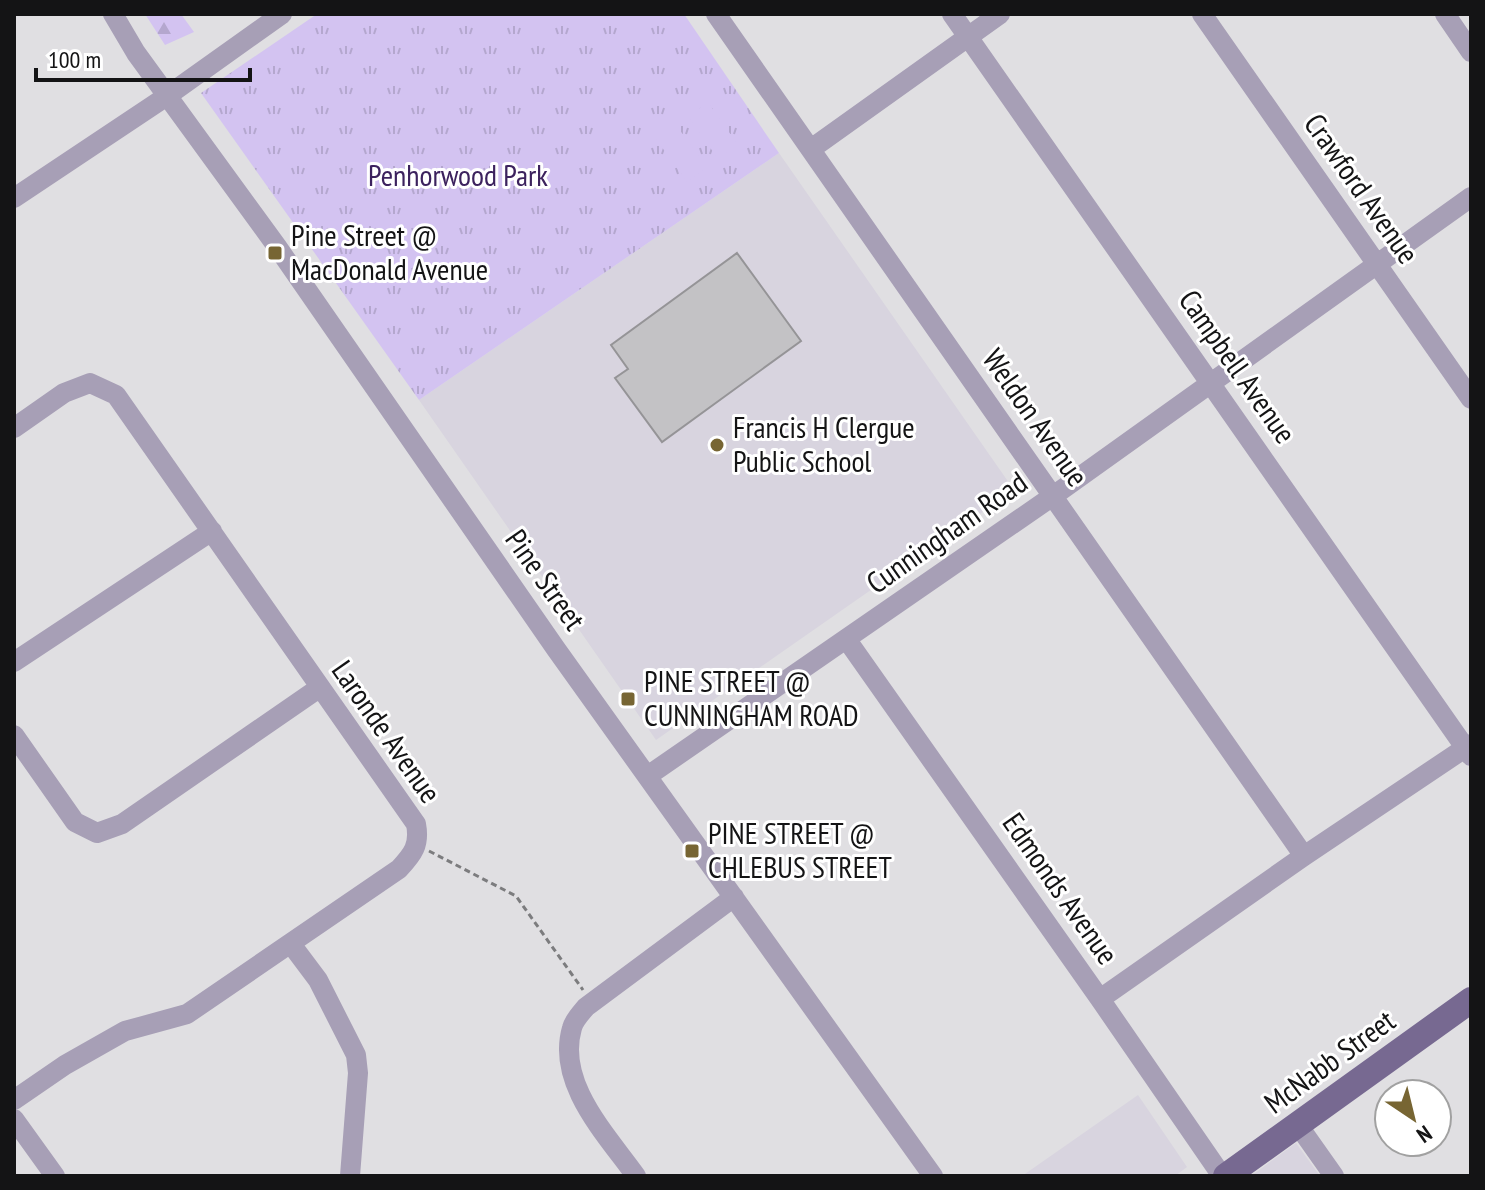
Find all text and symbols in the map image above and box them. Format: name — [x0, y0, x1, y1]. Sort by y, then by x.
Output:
scale bar — [36, 32, 250, 82]
text: 100 m — [48, 44, 101, 75]
street label: Crawford Avenue — [1296, 106, 1428, 271]
park label: Penhorwood Park — [368, 155, 548, 194]
place label: Pine Street @ MacDonald Avenue — [291, 215, 488, 288]
marker: Pine Street @ MacDonald Avenue — [266, 244, 284, 262]
street label: Campbell Avenue — [1171, 282, 1305, 451]
street label: Weldon Avenue — [975, 341, 1098, 493]
place label: Francis H Clergue Public School — [733, 407, 915, 480]
marker: Francis H Clergue Public School — [708, 436, 726, 454]
street label: Cunningham Road — [858, 462, 1034, 602]
street label: Pine Street — [498, 521, 595, 638]
street label: Laronde Avenue — [324, 652, 451, 810]
place label: PINE STREET @ CUNNINGHAM ROAD — [644, 661, 859, 734]
marker: PINE STREET @ CUNNINGHAM ROAD — [619, 690, 637, 708]
street label: Edmonds Avenue — [995, 805, 1128, 971]
place label: PINE STREET @ CHLEBUS STREET — [708, 813, 892, 886]
marker: PINE STREET @ CHLEBUS STREET — [683, 842, 701, 860]
street label: McNabb Street — [1256, 1000, 1403, 1121]
north arrow — [1373, 1078, 1453, 1158]
text: N — [1412, 1120, 1437, 1149]

